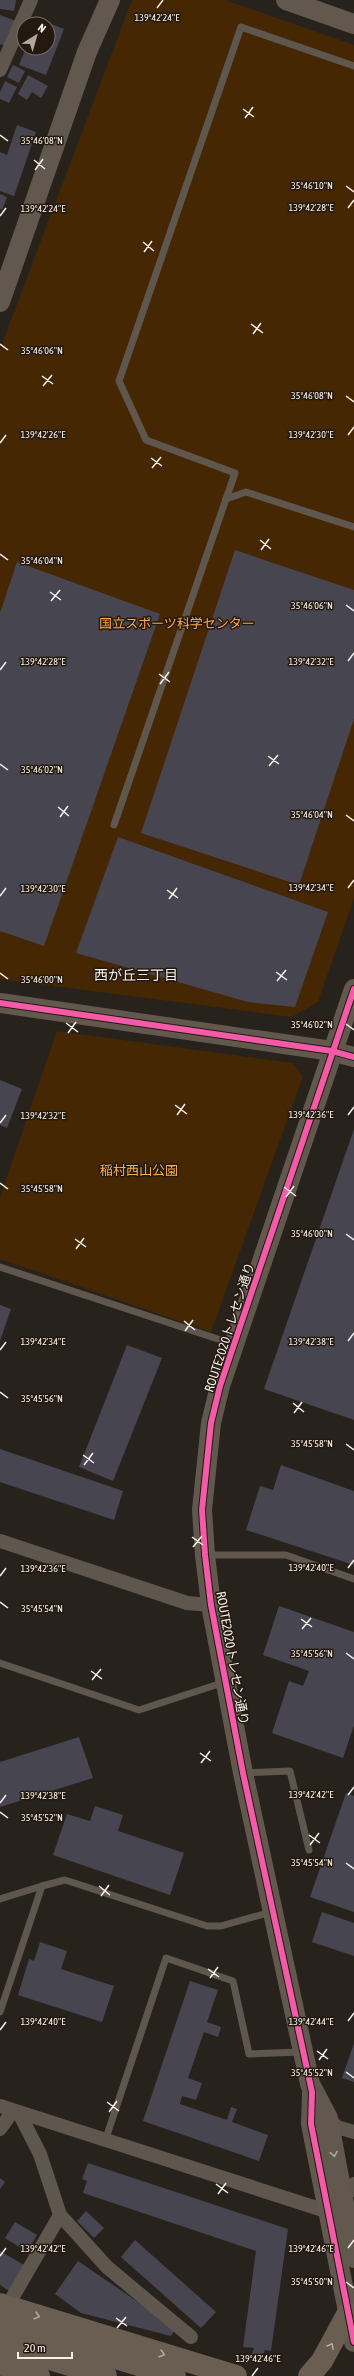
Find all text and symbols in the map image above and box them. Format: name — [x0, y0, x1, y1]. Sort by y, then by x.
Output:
text: 139°42'24"E — [135, 12, 180, 23]
north arrow — [16, 16, 56, 56]
text: N — [36, 21, 48, 35]
text: 35°46'08"N — [21, 135, 63, 146]
text: 35°46'10"N — [291, 180, 333, 191]
text: 139°42'28"E — [289, 202, 334, 213]
text: 139°42'24"E — [21, 203, 66, 214]
text: 35°46'06"N — [21, 345, 63, 356]
text: 35°46'08"N — [291, 390, 333, 401]
text: 139°42'26"E — [21, 429, 66, 440]
text: 139°42'30"E — [289, 429, 334, 440]
text: 35°46'04"N — [21, 555, 63, 566]
text: 35°46'06"N — [291, 600, 333, 611]
park label: 国立スポーツ科学センター — [99, 616, 255, 631]
text: 139°42'28"E — [21, 656, 66, 667]
text: 139°42'32"E — [289, 656, 334, 667]
text: 35°46'02"N — [21, 764, 63, 775]
text: 35°46'04"N — [291, 809, 333, 820]
text: 139°42'34"E — [289, 882, 334, 893]
text: 139°42'30"E — [21, 883, 66, 894]
district label: 西が丘三丁目 — [94, 967, 178, 983]
text: 35°46'00"N — [21, 974, 63, 985]
text: 35°46'02"N — [291, 1019, 333, 1030]
text: 139°42'36"E — [289, 1109, 334, 1120]
text: 139°42'32"E — [21, 1110, 66, 1121]
park label: 稲村西山公園 — [100, 1163, 178, 1178]
text: 35°45'58"N — [21, 1183, 63, 1194]
text: 35°46'00"N — [291, 1228, 333, 1239]
street label: ROUTE2020トレセン通り — [201, 1260, 258, 1394]
text: 139°42'34"E — [21, 1336, 66, 1347]
text: 139°42'38"E — [289, 1336, 334, 1347]
text: 35°45'56"N — [21, 1393, 63, 1404]
text: 35°45'58"N — [291, 1438, 333, 1449]
text: 139°42'40"E — [289, 1562, 334, 1573]
text: 139°42'36"E — [21, 1563, 66, 1574]
street label: ROUTE2020トレセン通り — [213, 1590, 252, 1726]
text: 35°45'54"N — [21, 1603, 63, 1614]
text: 35°45'56"N — [291, 1648, 333, 1659]
text: 139°42'42"E — [289, 1789, 334, 1800]
text: 139°42'38"E — [21, 1790, 66, 1801]
text: 35°45'52"N — [21, 1812, 63, 1823]
text: 35°45'54"N — [291, 1857, 333, 1868]
text: 139°42'40"E — [21, 2016, 66, 2027]
text: 139°42'44"E — [289, 2016, 334, 2027]
text: 35°45'52"N — [291, 2067, 333, 2078]
one-way arrow — [329, 2151, 338, 2157]
text: 139°42'42"E — [21, 2243, 66, 2254]
text: 139°42'46"E — [289, 2243, 334, 2254]
text: 35°45'50"N — [291, 2276, 333, 2287]
one-way arrow — [34, 2311, 41, 2320]
scale bar — [18, 2334, 72, 2360]
text: 20 m — [24, 2341, 46, 2355]
one-way arrow — [326, 2343, 333, 2350]
one-way arrow — [158, 2349, 165, 2358]
text: 139°42'46"E — [236, 2353, 281, 2364]

